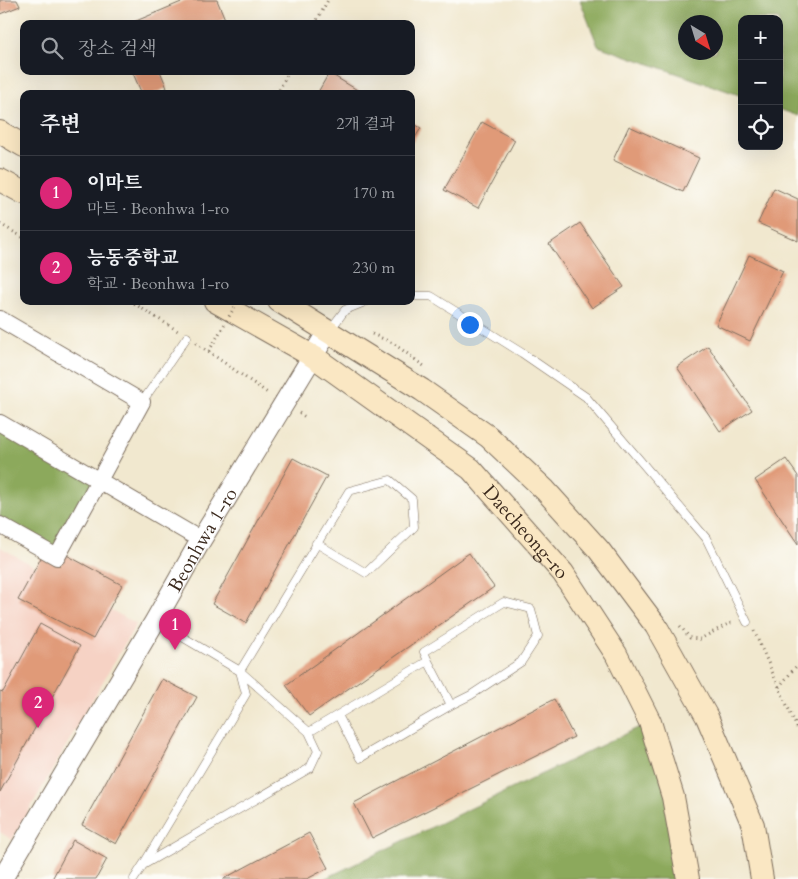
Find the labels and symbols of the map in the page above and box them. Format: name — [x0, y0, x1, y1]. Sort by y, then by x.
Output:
north arrow — [678, 15, 723, 60]
your location — [457, 312, 483, 338]
street label: Daecheong-ro — [477, 480, 574, 585]
street label: Beonhwa 1-ro — [162, 483, 244, 597]
pin: 1 — [159, 609, 191, 650]
pin: 2 — [22, 687, 54, 728]

